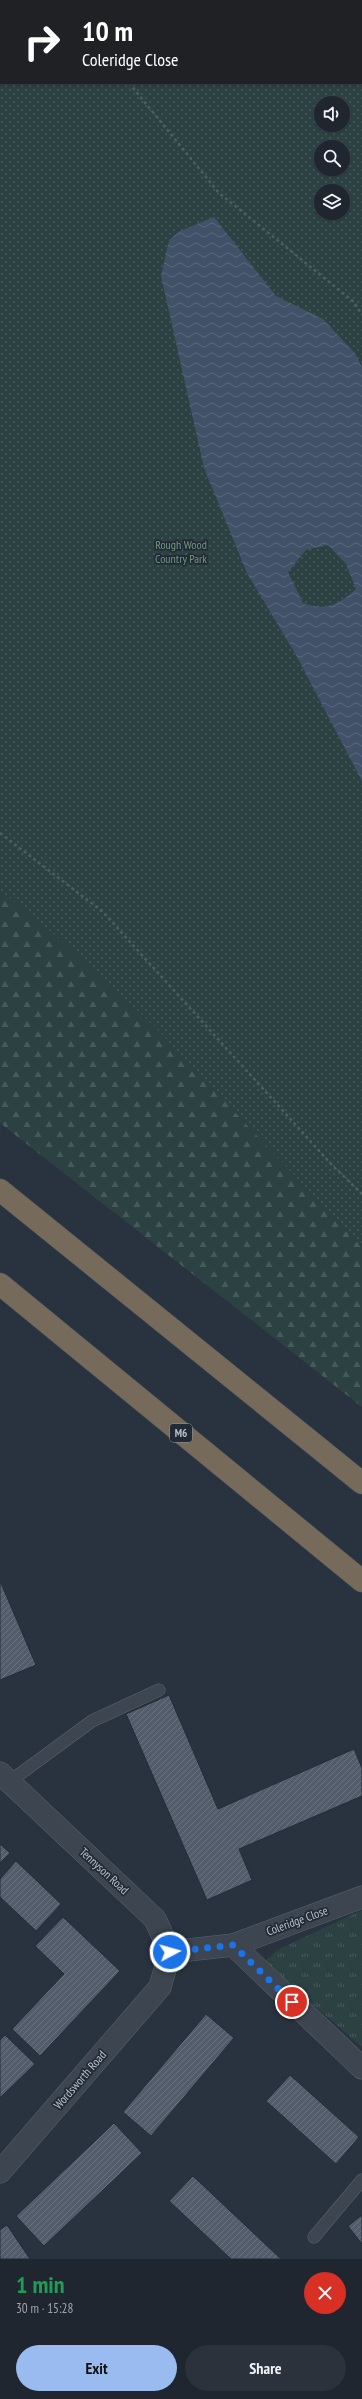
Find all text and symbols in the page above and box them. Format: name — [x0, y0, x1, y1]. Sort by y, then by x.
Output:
text: 10 m — [82, 12, 133, 49]
icon: right — [16, 16, 68, 68]
text: Coleridge Close — [82, 48, 179, 71]
map controls — [314, 96, 350, 220]
button: sound — [314, 96, 350, 132]
button: search — [314, 140, 350, 176]
button: layers — [314, 184, 350, 220]
park label: Rough Wood Country Park — [155, 537, 207, 566]
road number: M6 — [170, 1424, 192, 1442]
street label: Tennyson Road — [77, 1844, 132, 1897]
street label: Coleridge Close — [264, 1902, 330, 1939]
position arrow — [149, 1931, 191, 1973]
pin — [275, 1985, 309, 2019]
icon: arrive — [281, 1991, 303, 2013]
street label: Wordsworth Road — [50, 2047, 109, 2112]
text: 1 min — [16, 2269, 64, 2300]
button: close — [304, 2272, 346, 2314]
text: 30 m · 15:28 — [16, 2300, 73, 2317]
button: Exit — [16, 2345, 177, 2391]
button: Share — [185, 2345, 346, 2391]

